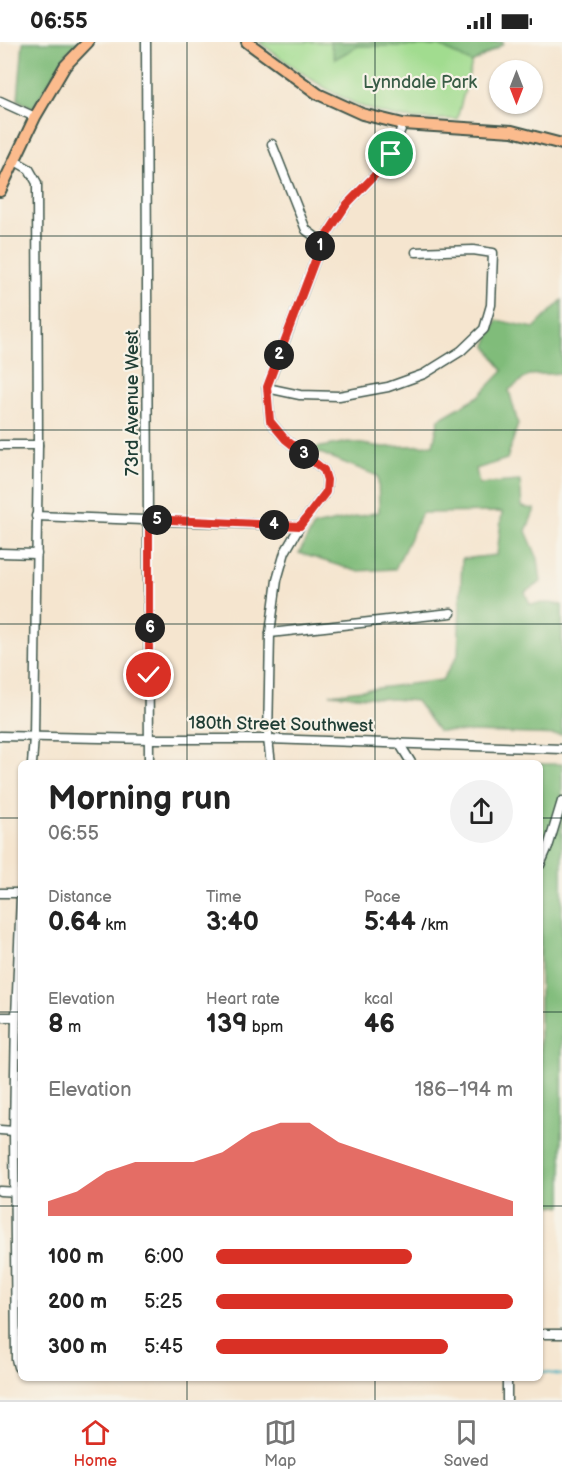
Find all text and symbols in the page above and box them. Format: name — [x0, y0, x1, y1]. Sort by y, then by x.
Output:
text: 06:55 — [30, 8, 88, 35]
north arrow — [489, 60, 543, 114]
map controls — [489, 60, 543, 114]
park label: Lynndale Park — [363, 72, 477, 93]
pin — [365, 128, 416, 179]
icon: arrive — [374, 137, 407, 170]
pin: 1 — [305, 231, 335, 261]
text: 1 — [317, 236, 323, 255]
street label: 73rd Avenue West — [122, 329, 143, 476]
pin: 2 — [264, 340, 294, 370]
text: 2 — [274, 345, 284, 364]
pin: 3 — [289, 439, 319, 469]
text: 3 — [299, 444, 309, 463]
pin: 5 — [142, 505, 172, 535]
text: 5 — [152, 510, 162, 529]
pin: 4 — [259, 510, 289, 540]
text: 4 — [269, 515, 279, 534]
pin: 6 — [135, 613, 165, 643]
text: 6 — [145, 618, 155, 637]
pin — [123, 649, 174, 700]
icon: check — [132, 658, 165, 691]
street label: 180th Street Southwest — [188, 712, 374, 737]
text: Morning run — [48, 779, 231, 819]
button: share — [450, 780, 513, 843]
text: 06:55 — [48, 822, 99, 846]
text: Distance — [48, 888, 112, 907]
text: Time — [206, 888, 241, 907]
text: Pace — [364, 888, 400, 907]
text: 0.64 — [48, 907, 101, 938]
text: 3:40 — [206, 907, 259, 938]
text: 5:44 — [364, 907, 416, 938]
text: km — [101, 916, 126, 935]
text: /km — [416, 916, 449, 935]
text: Elevation — [48, 990, 115, 1009]
text: Heart rate — [206, 990, 280, 1009]
text: kcal — [364, 990, 393, 1009]
text: 8 — [48, 1009, 64, 1040]
text: 139 — [206, 1009, 247, 1040]
text: 46 — [364, 1009, 395, 1040]
text: m — [64, 1018, 81, 1037]
text: bpm — [247, 1018, 283, 1037]
text: Elevation — [48, 1078, 131, 1102]
text: 186–194 m — [415, 1078, 513, 1102]
text: 100 m — [48, 1245, 104, 1269]
text: 6:00 — [144, 1245, 184, 1269]
text: 200 m — [48, 1290, 107, 1314]
text: 5:25 — [144, 1290, 183, 1314]
text: 300 m — [48, 1335, 107, 1359]
text: 5:45 — [144, 1335, 183, 1359]
tab: Home — [73, 1416, 117, 1471]
tab: Map — [264, 1416, 297, 1471]
tab: Saved — [444, 1416, 489, 1471]

